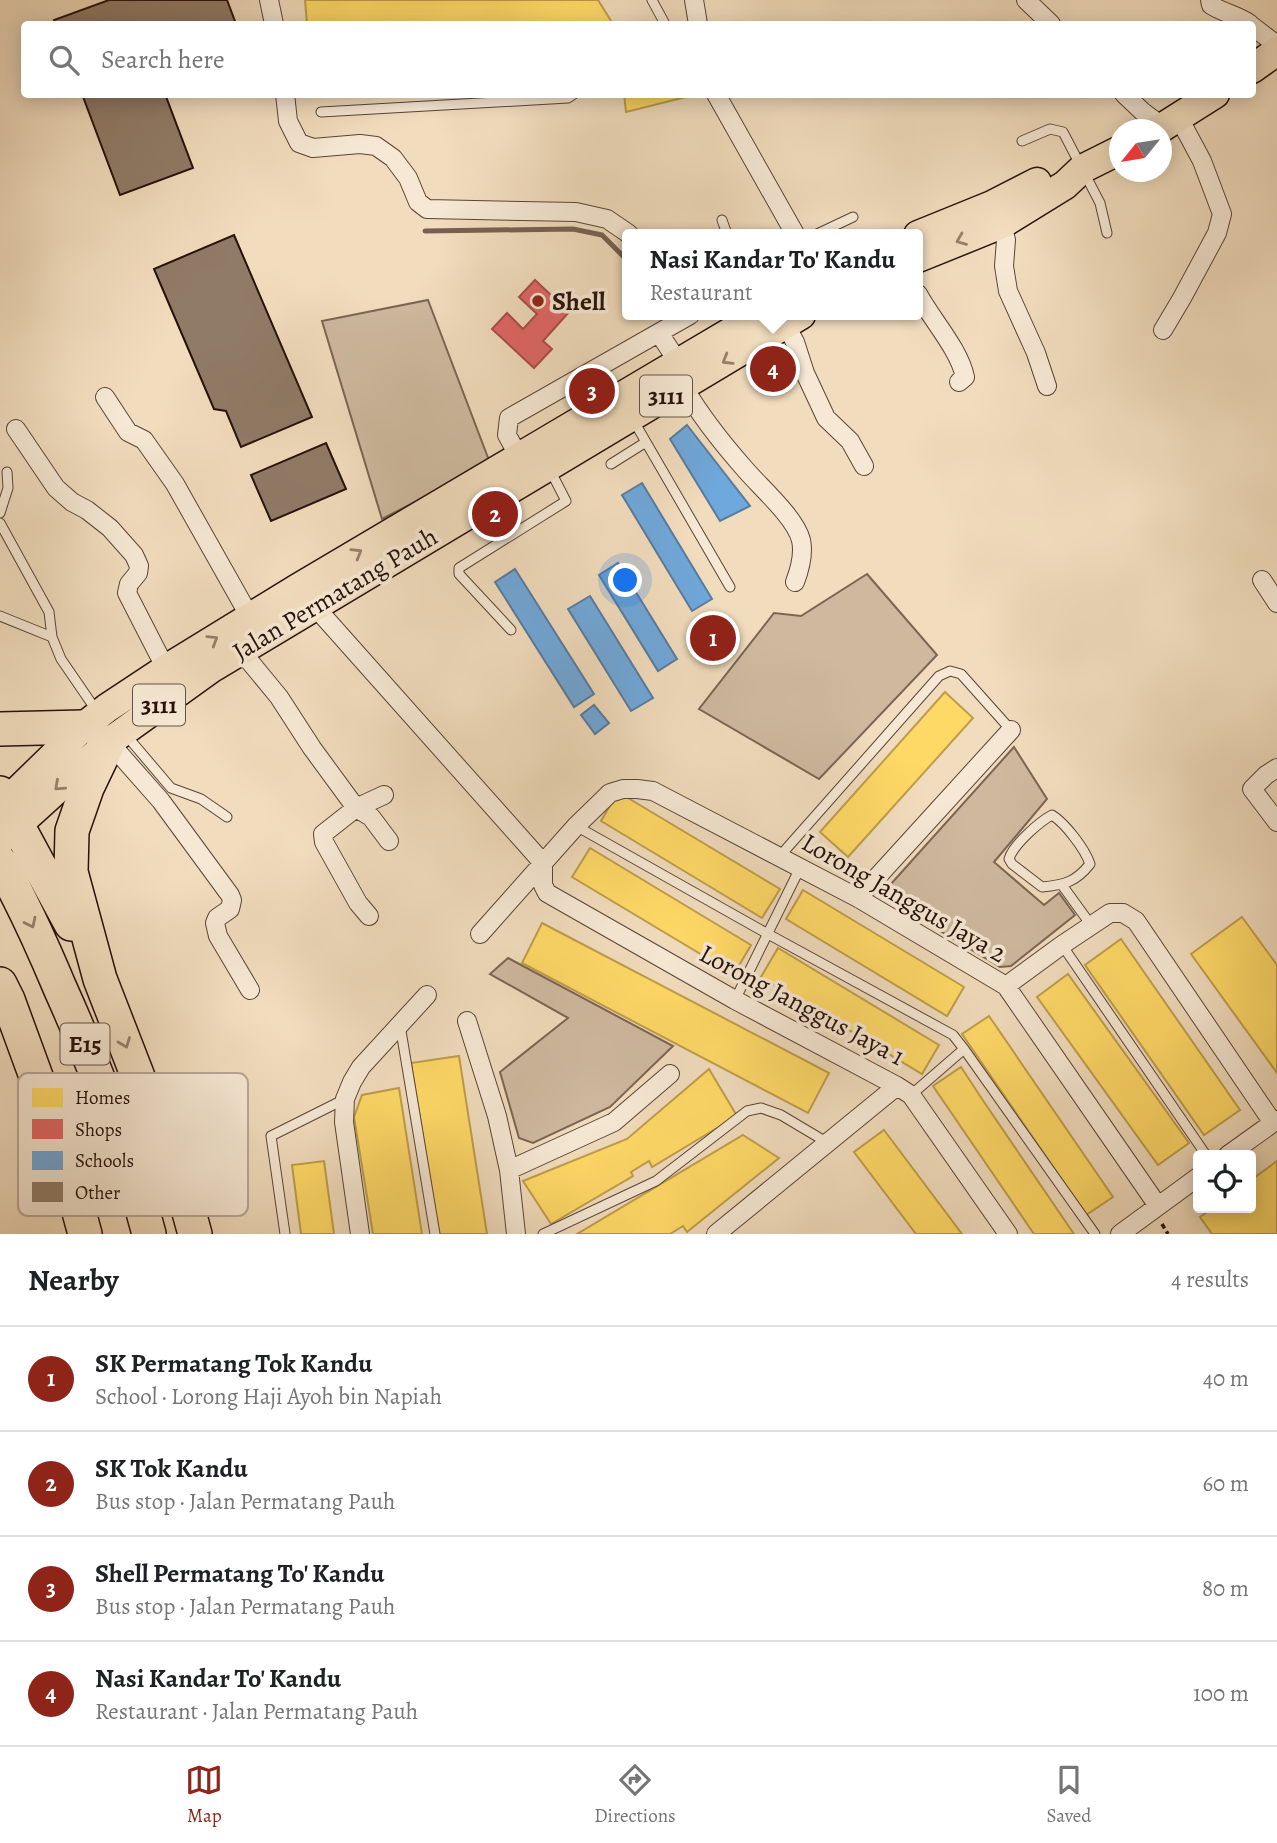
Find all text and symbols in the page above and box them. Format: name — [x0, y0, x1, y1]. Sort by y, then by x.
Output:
search box — [21, 21, 1256, 98]
icon: search — [45, 41, 83, 79]
text: Search here — [101, 42, 225, 77]
north arrow — [1109, 119, 1172, 182]
popup — [622, 229, 923, 320]
one-way arrow — [956, 232, 968, 246]
text: Nasi Kandar To' Kandu — [649, 242, 896, 277]
text: Restaurant — [649, 277, 753, 308]
place label: Shell — [552, 284, 606, 319]
marker: Shell — [530, 293, 546, 309]
pin: 4 — [750, 343, 796, 395]
one-way arrow — [721, 351, 734, 364]
pin: 3 — [569, 365, 615, 417]
road number: 3111 — [640, 376, 692, 416]
pin: 2 — [472, 488, 518, 540]
street label: Jalan Permatang Pauh — [226, 519, 444, 669]
one-way arrow — [349, 548, 362, 561]
your location — [608, 563, 642, 597]
pin: 1 — [690, 612, 736, 664]
one-way arrow — [205, 636, 218, 649]
road number: 3111 — [133, 684, 185, 726]
one-way arrow — [54, 778, 67, 791]
street label: Lorong Janggus Jaya 2 — [795, 825, 1013, 971]
one-way arrow — [23, 916, 37, 928]
street label: Lorong Janggus Jaya 1 — [693, 936, 911, 1074]
road number: E15 — [60, 1024, 110, 1064]
one-way arrow — [117, 1036, 131, 1048]
legend — [18, 1073, 248, 1216]
text: Homes — [75, 1085, 130, 1111]
text: Shops — [75, 1117, 122, 1143]
text: Schools — [75, 1148, 134, 1174]
map controls — [1193, 1150, 1256, 1213]
button: locate — [1193, 1150, 1256, 1213]
text: Other — [75, 1180, 120, 1206]
text: Nearby — [28, 1260, 119, 1300]
text: 4 results — [1171, 1264, 1249, 1295]
text: SK Permatang Tok Kandu — [95, 1346, 372, 1381]
text: 1 — [47, 1363, 55, 1394]
text: 40 m — [1203, 1363, 1249, 1394]
text: School · Lorong Haji Ayoh bin Napiah — [95, 1381, 442, 1412]
text: SK Tok Kandu — [95, 1451, 248, 1486]
text: 2 — [45, 1468, 57, 1499]
text: 60 m — [1202, 1468, 1249, 1499]
text: Bus stop · Jalan Permatang Pauh — [95, 1486, 395, 1517]
text: Shell Permatang To' Kandu — [95, 1556, 384, 1591]
text: 3 — [46, 1573, 56, 1604]
text: 80 m — [1202, 1573, 1249, 1604]
text: Bus stop · Jalan Permatang Pauh — [95, 1591, 395, 1622]
text: Nasi Kandar To' Kandu — [95, 1661, 341, 1696]
text: 4 — [46, 1678, 56, 1709]
text: 100 m — [1193, 1678, 1249, 1709]
text: Restaurant · Jalan Permatang Pauh — [95, 1696, 418, 1727]
tab: Map — [185, 1761, 223, 1829]
tab: Directions — [594, 1761, 676, 1829]
tab: Saved — [1047, 1761, 1092, 1829]

